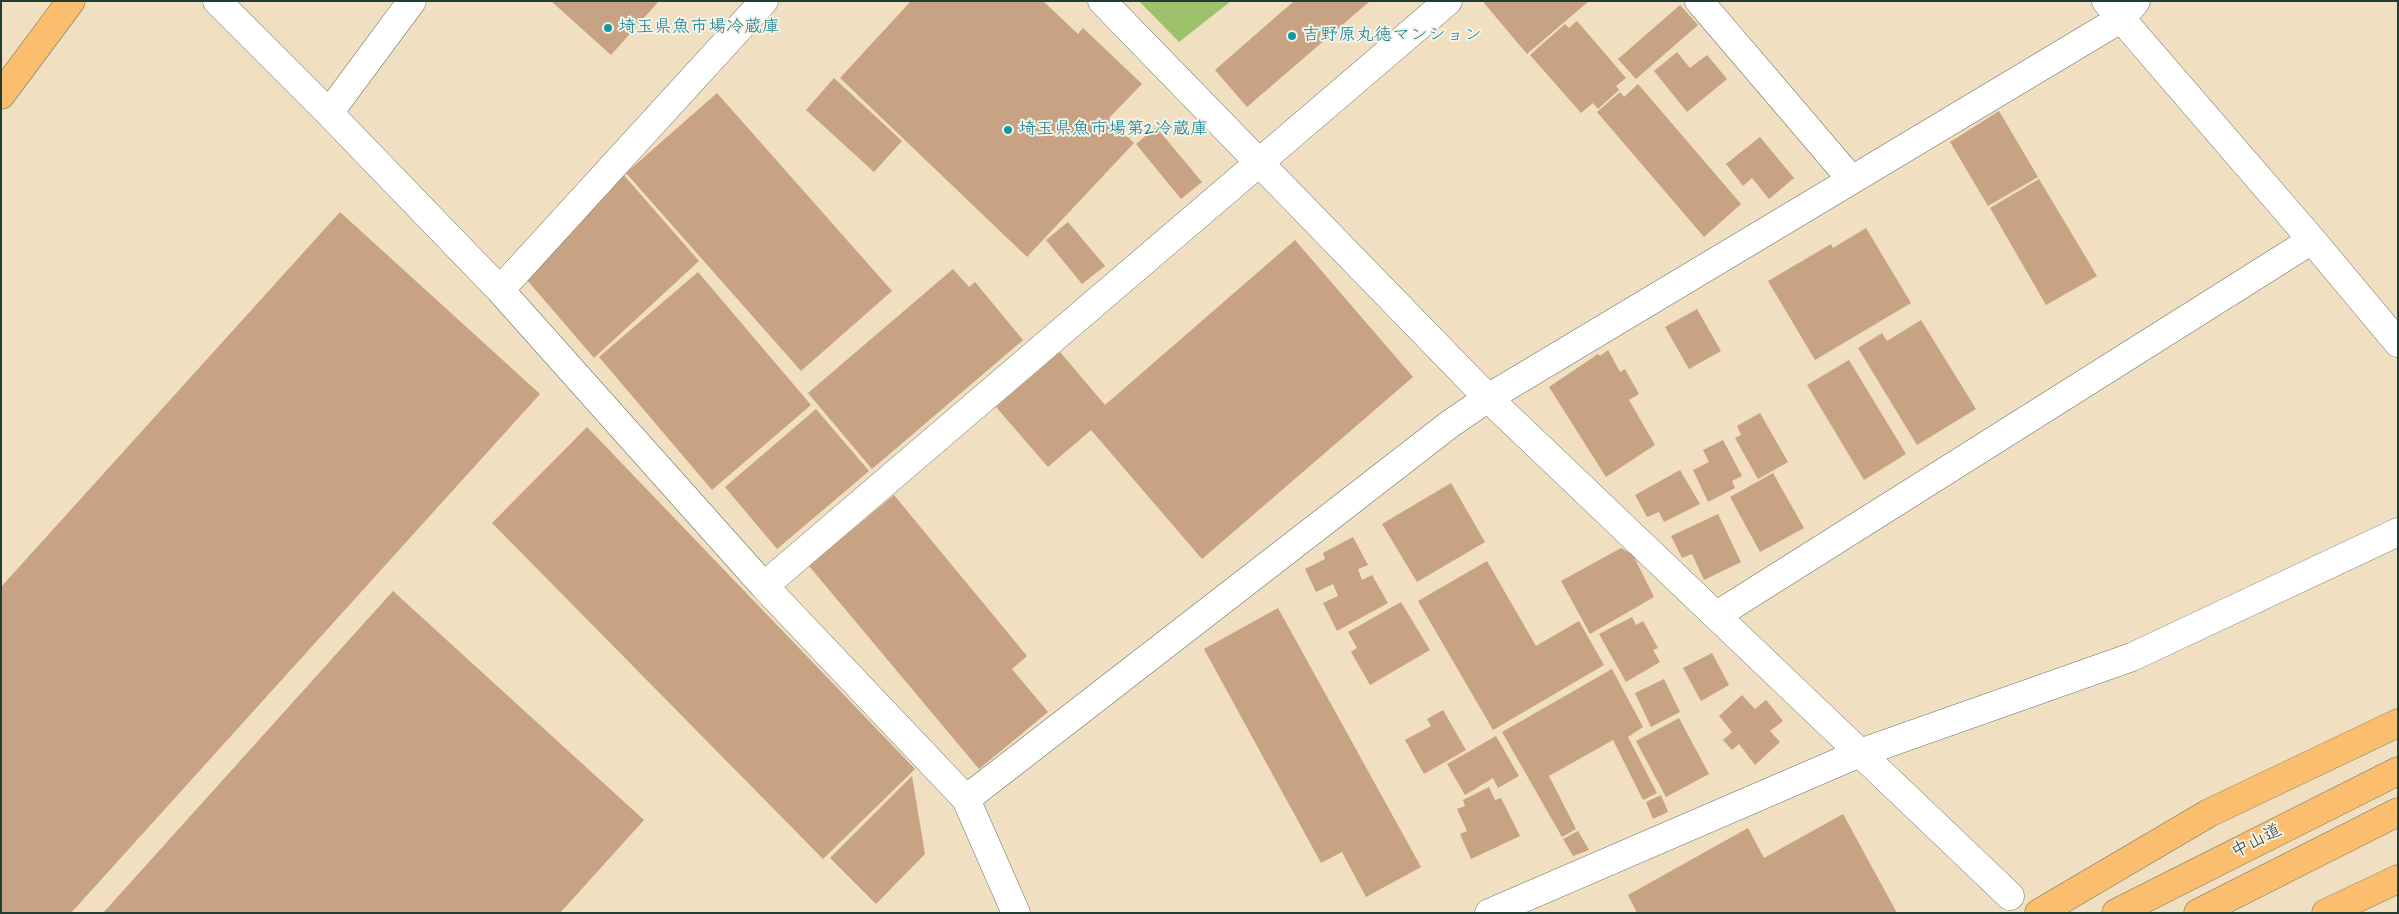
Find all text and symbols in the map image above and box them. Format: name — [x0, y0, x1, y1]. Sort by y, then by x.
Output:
place label: 埼玉県魚市場冷蔵庫 — [618, 17, 780, 39]
marker: 埼玉県魚市場冷蔵庫 — [602, 22, 614, 34]
place label: 吉野原丸徳マンション — [1302, 25, 1482, 47]
marker: 吉野原丸徳マンション — [1286, 30, 1298, 42]
place label: 埼玉県魚市場第2冷蔵庫 — [1018, 119, 1208, 141]
marker: 埼玉県魚市場第2冷蔵庫 — [1002, 124, 1014, 136]
street label: 中山道 — [2228, 820, 2286, 864]

